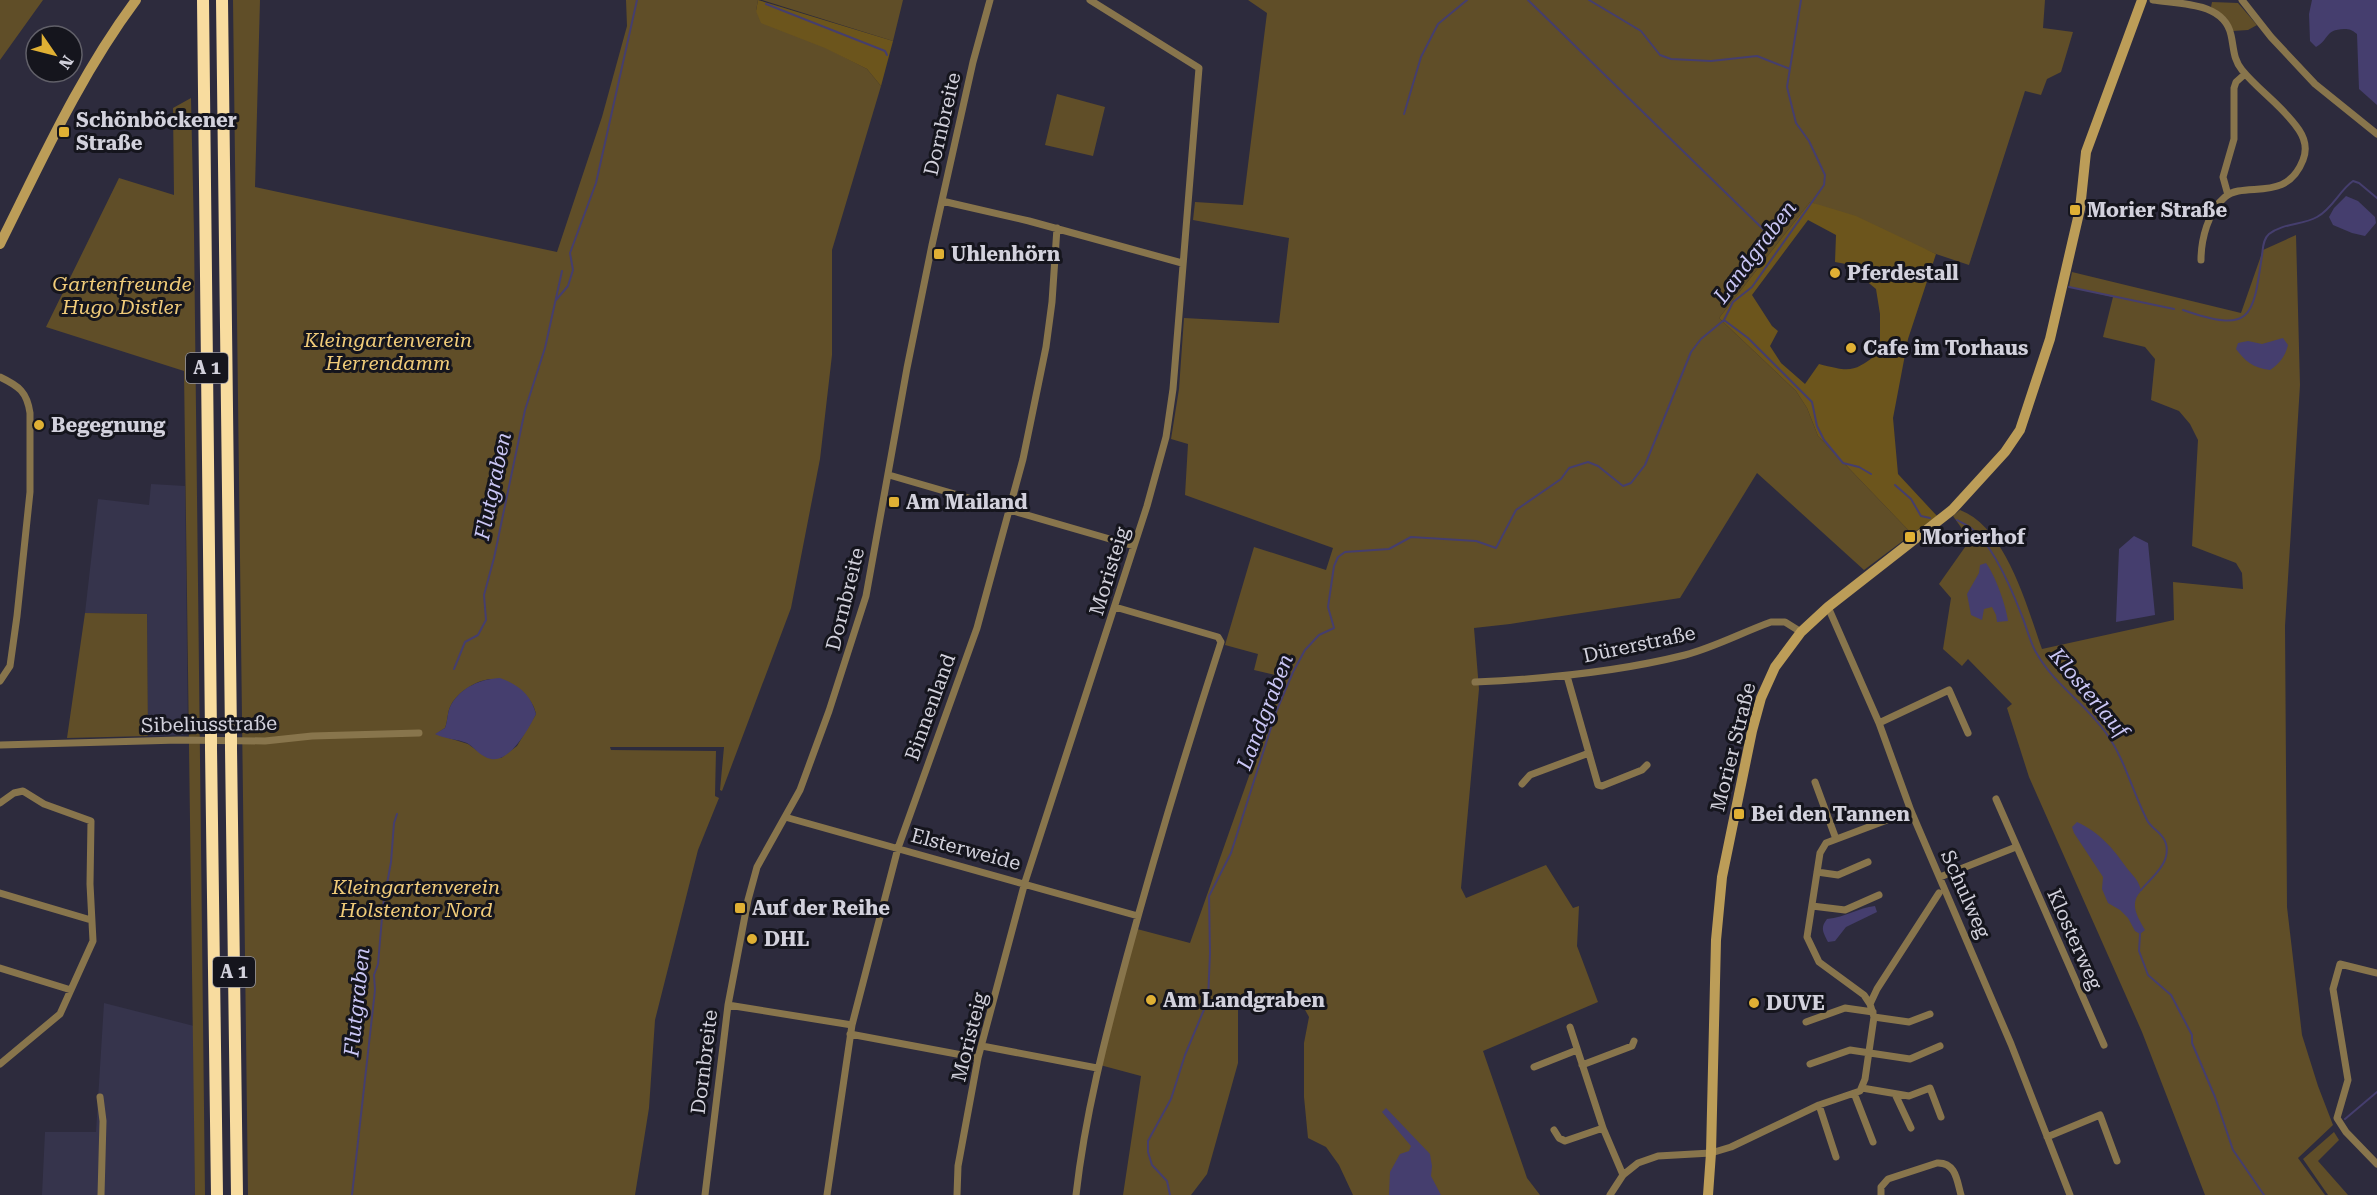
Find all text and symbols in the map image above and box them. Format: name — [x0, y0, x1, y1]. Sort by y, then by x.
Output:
north arrow — [24, 24, 84, 84]
text: N — [55, 52, 77, 73]
street label: Dornbreite — [918, 70, 966, 178]
place label: Schönböckener Straße — [76, 108, 237, 155]
marker: Schönböckener Straße — [57, 125, 71, 139]
water label: Landgraben — [1708, 196, 1801, 309]
place label: Morier Straße — [2087, 198, 2227, 222]
marker: Morier Straße — [2068, 203, 2082, 217]
place label: Uhlenhörn — [951, 242, 1061, 266]
marker: Uhlenhörn — [932, 247, 946, 261]
place label: Pferdestall — [1847, 261, 1959, 285]
marker: Pferdestall — [1828, 266, 1842, 280]
park label: Gartenfreunde Hugo Distler — [53, 272, 192, 319]
park label: Kleingartenverein Herrendamm — [303, 328, 472, 375]
place label: Cafe im Torhaus — [1863, 336, 2028, 360]
marker: Cafe im Torhaus — [1844, 341, 1858, 355]
road number: A 1 — [186, 353, 228, 383]
place label: Begegnung — [51, 413, 166, 437]
marker: Begegnung — [32, 418, 46, 432]
water label: Flutgraben — [470, 430, 516, 543]
place label: Am Mailand — [906, 490, 1028, 514]
marker: Am Mailand — [887, 495, 901, 509]
street label: Moristeig — [1084, 523, 1134, 618]
place label: Morierhof — [1922, 525, 2026, 549]
marker: Morierhof — [1903, 530, 1917, 544]
street label: Dornbreite — [821, 545, 869, 653]
street label: Dürerstraße — [1581, 620, 1697, 668]
water label: Klosterlauf — [2044, 642, 2135, 744]
street label: Binnenland — [900, 650, 960, 764]
water label: Landgraben — [1232, 651, 1298, 774]
street label: Morier Straße — [1705, 680, 1761, 814]
street label: Sibeliusstraße — [141, 711, 277, 737]
place label: Bei den Tannen — [1751, 802, 1910, 826]
marker: Bei den Tannen — [1732, 807, 1746, 821]
street label: Elsterweide — [908, 823, 1024, 875]
street label: Schulweg — [1936, 846, 1996, 942]
park label: Kleingartenverein Holstentor Nord — [331, 875, 500, 922]
street label: Klosterweg — [2042, 885, 2108, 994]
place label: Auf der Reihe — [752, 896, 890, 920]
marker: Auf der Reihe — [733, 901, 747, 915]
place label: DHL — [764, 927, 810, 951]
marker: DHL — [745, 932, 759, 946]
water label: Flutgraben — [339, 946, 375, 1059]
road number: A 1 — [213, 957, 255, 987]
place label: Am Landgraben — [1163, 988, 1325, 1012]
street label: Moristeig — [946, 989, 992, 1084]
place label: DUVE — [1766, 991, 1825, 1015]
marker: Am Landgraben — [1144, 993, 1158, 1007]
marker: DUVE — [1747, 996, 1761, 1010]
street label: Dornbreite — [686, 1008, 722, 1116]

